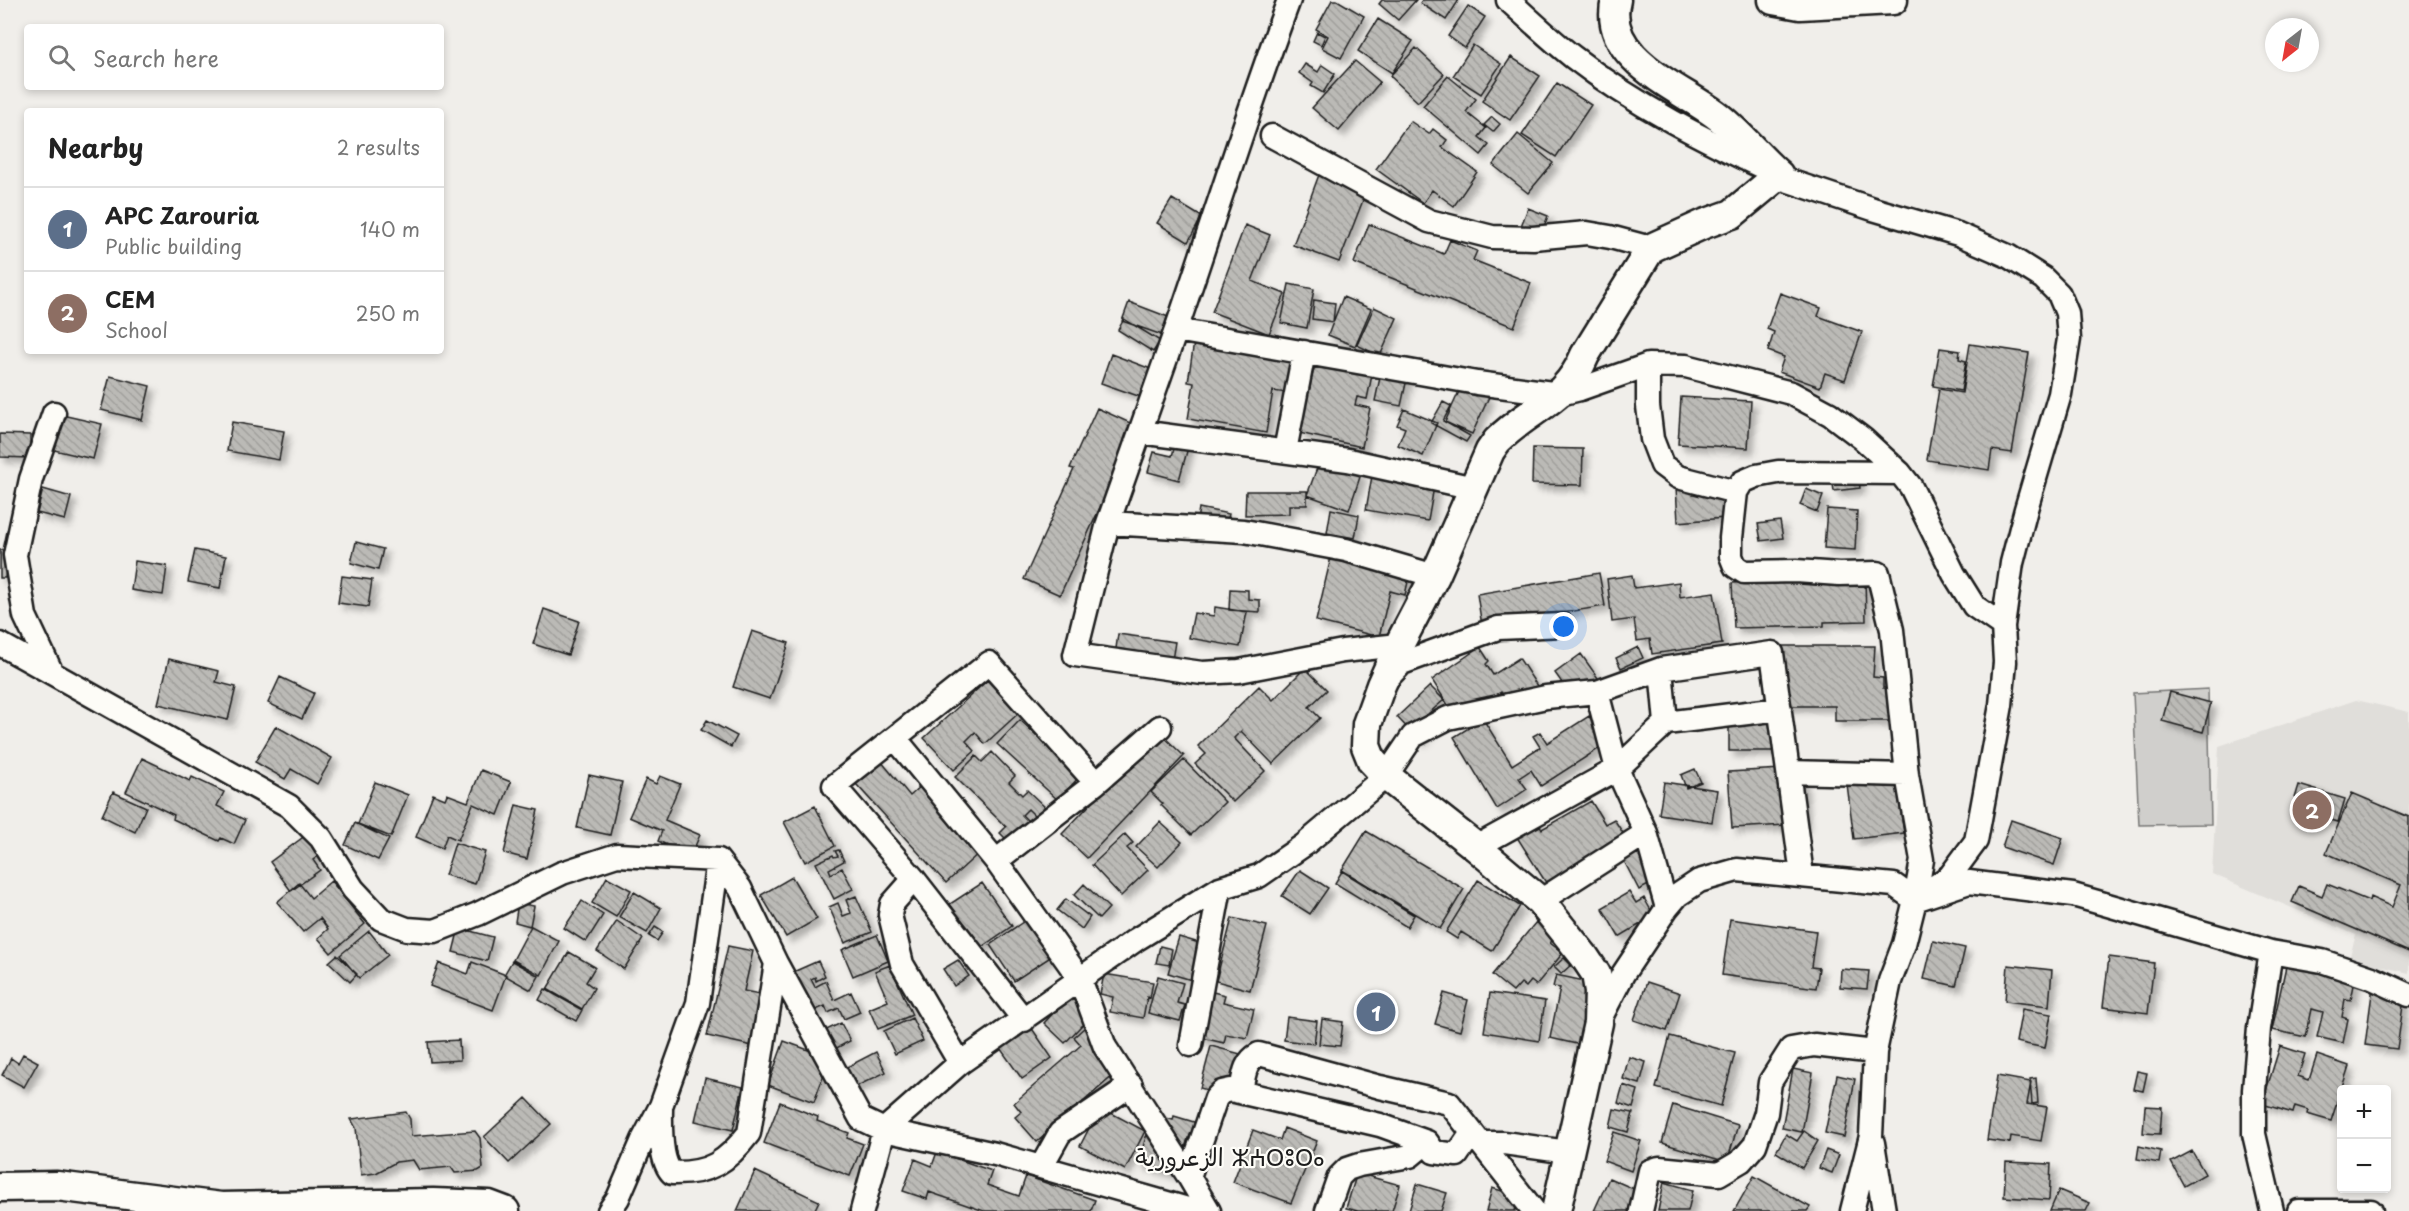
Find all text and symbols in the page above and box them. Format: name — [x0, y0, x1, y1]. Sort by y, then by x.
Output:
north arrow — [2265, 18, 2319, 72]
search box — [24, 24, 444, 90]
icon: search — [45, 41, 78, 74]
text: Search here — [93, 41, 219, 74]
text: Nearby — [48, 128, 143, 167]
text: 2 results — [337, 132, 420, 162]
text: APC Zarouria — [105, 198, 259, 231]
text: 1 — [63, 214, 72, 244]
text: 140 m — [360, 214, 420, 244]
text: Public building — [105, 231, 242, 261]
text: CEM — [105, 282, 155, 315]
text: 2 — [60, 298, 75, 328]
text: 250 m — [356, 298, 420, 328]
text: School — [105, 315, 168, 345]
your location — [1549, 612, 1578, 641]
pin: 2 — [2292, 788, 2332, 832]
pin: 1 — [1356, 990, 1396, 1034]
map controls — [2337, 1085, 2391, 1193]
button: + — [2337, 1085, 2391, 1139]
district label: الزعرورية ⵣⵄⵔⵓⵔⴰ — [1135, 1138, 1325, 1174]
button: − — [2337, 1139, 2391, 1193]

